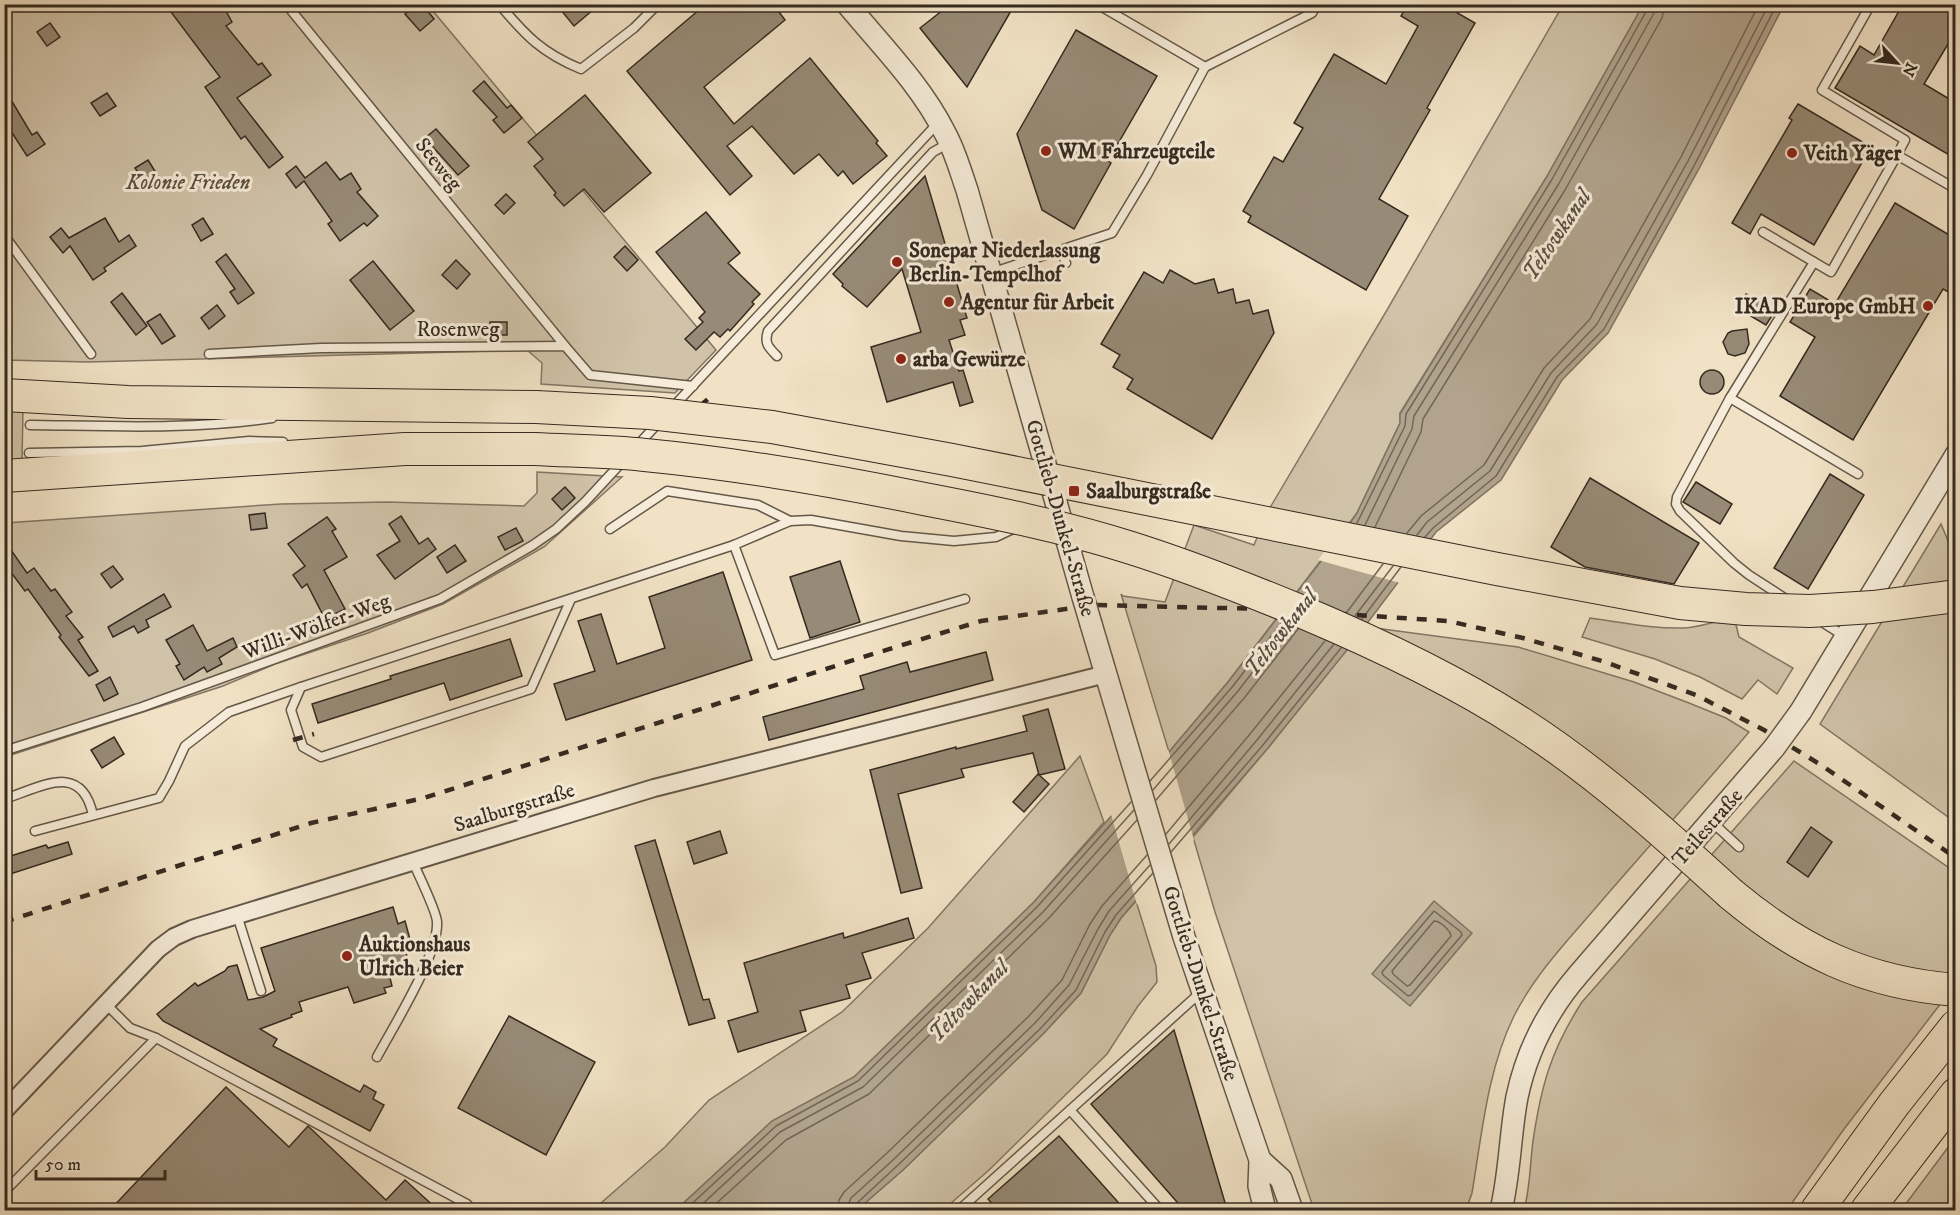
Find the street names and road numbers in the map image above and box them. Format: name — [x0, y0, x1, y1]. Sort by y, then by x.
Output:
street label: Seeweg — [409, 133, 468, 197]
street label: Rosenweg — [417, 317, 500, 343]
street label: Gottlieb-Dunkel-Straße — [1019, 417, 1101, 620]
street label: Willi-Wölfer-Weg — [238, 588, 394, 666]
street label: Saalburgstraße — [451, 777, 578, 839]
street label: Teilestraße — [1667, 783, 1749, 872]
street label: Gottlieb-Dunkel-Straße — [1156, 883, 1244, 1084]

